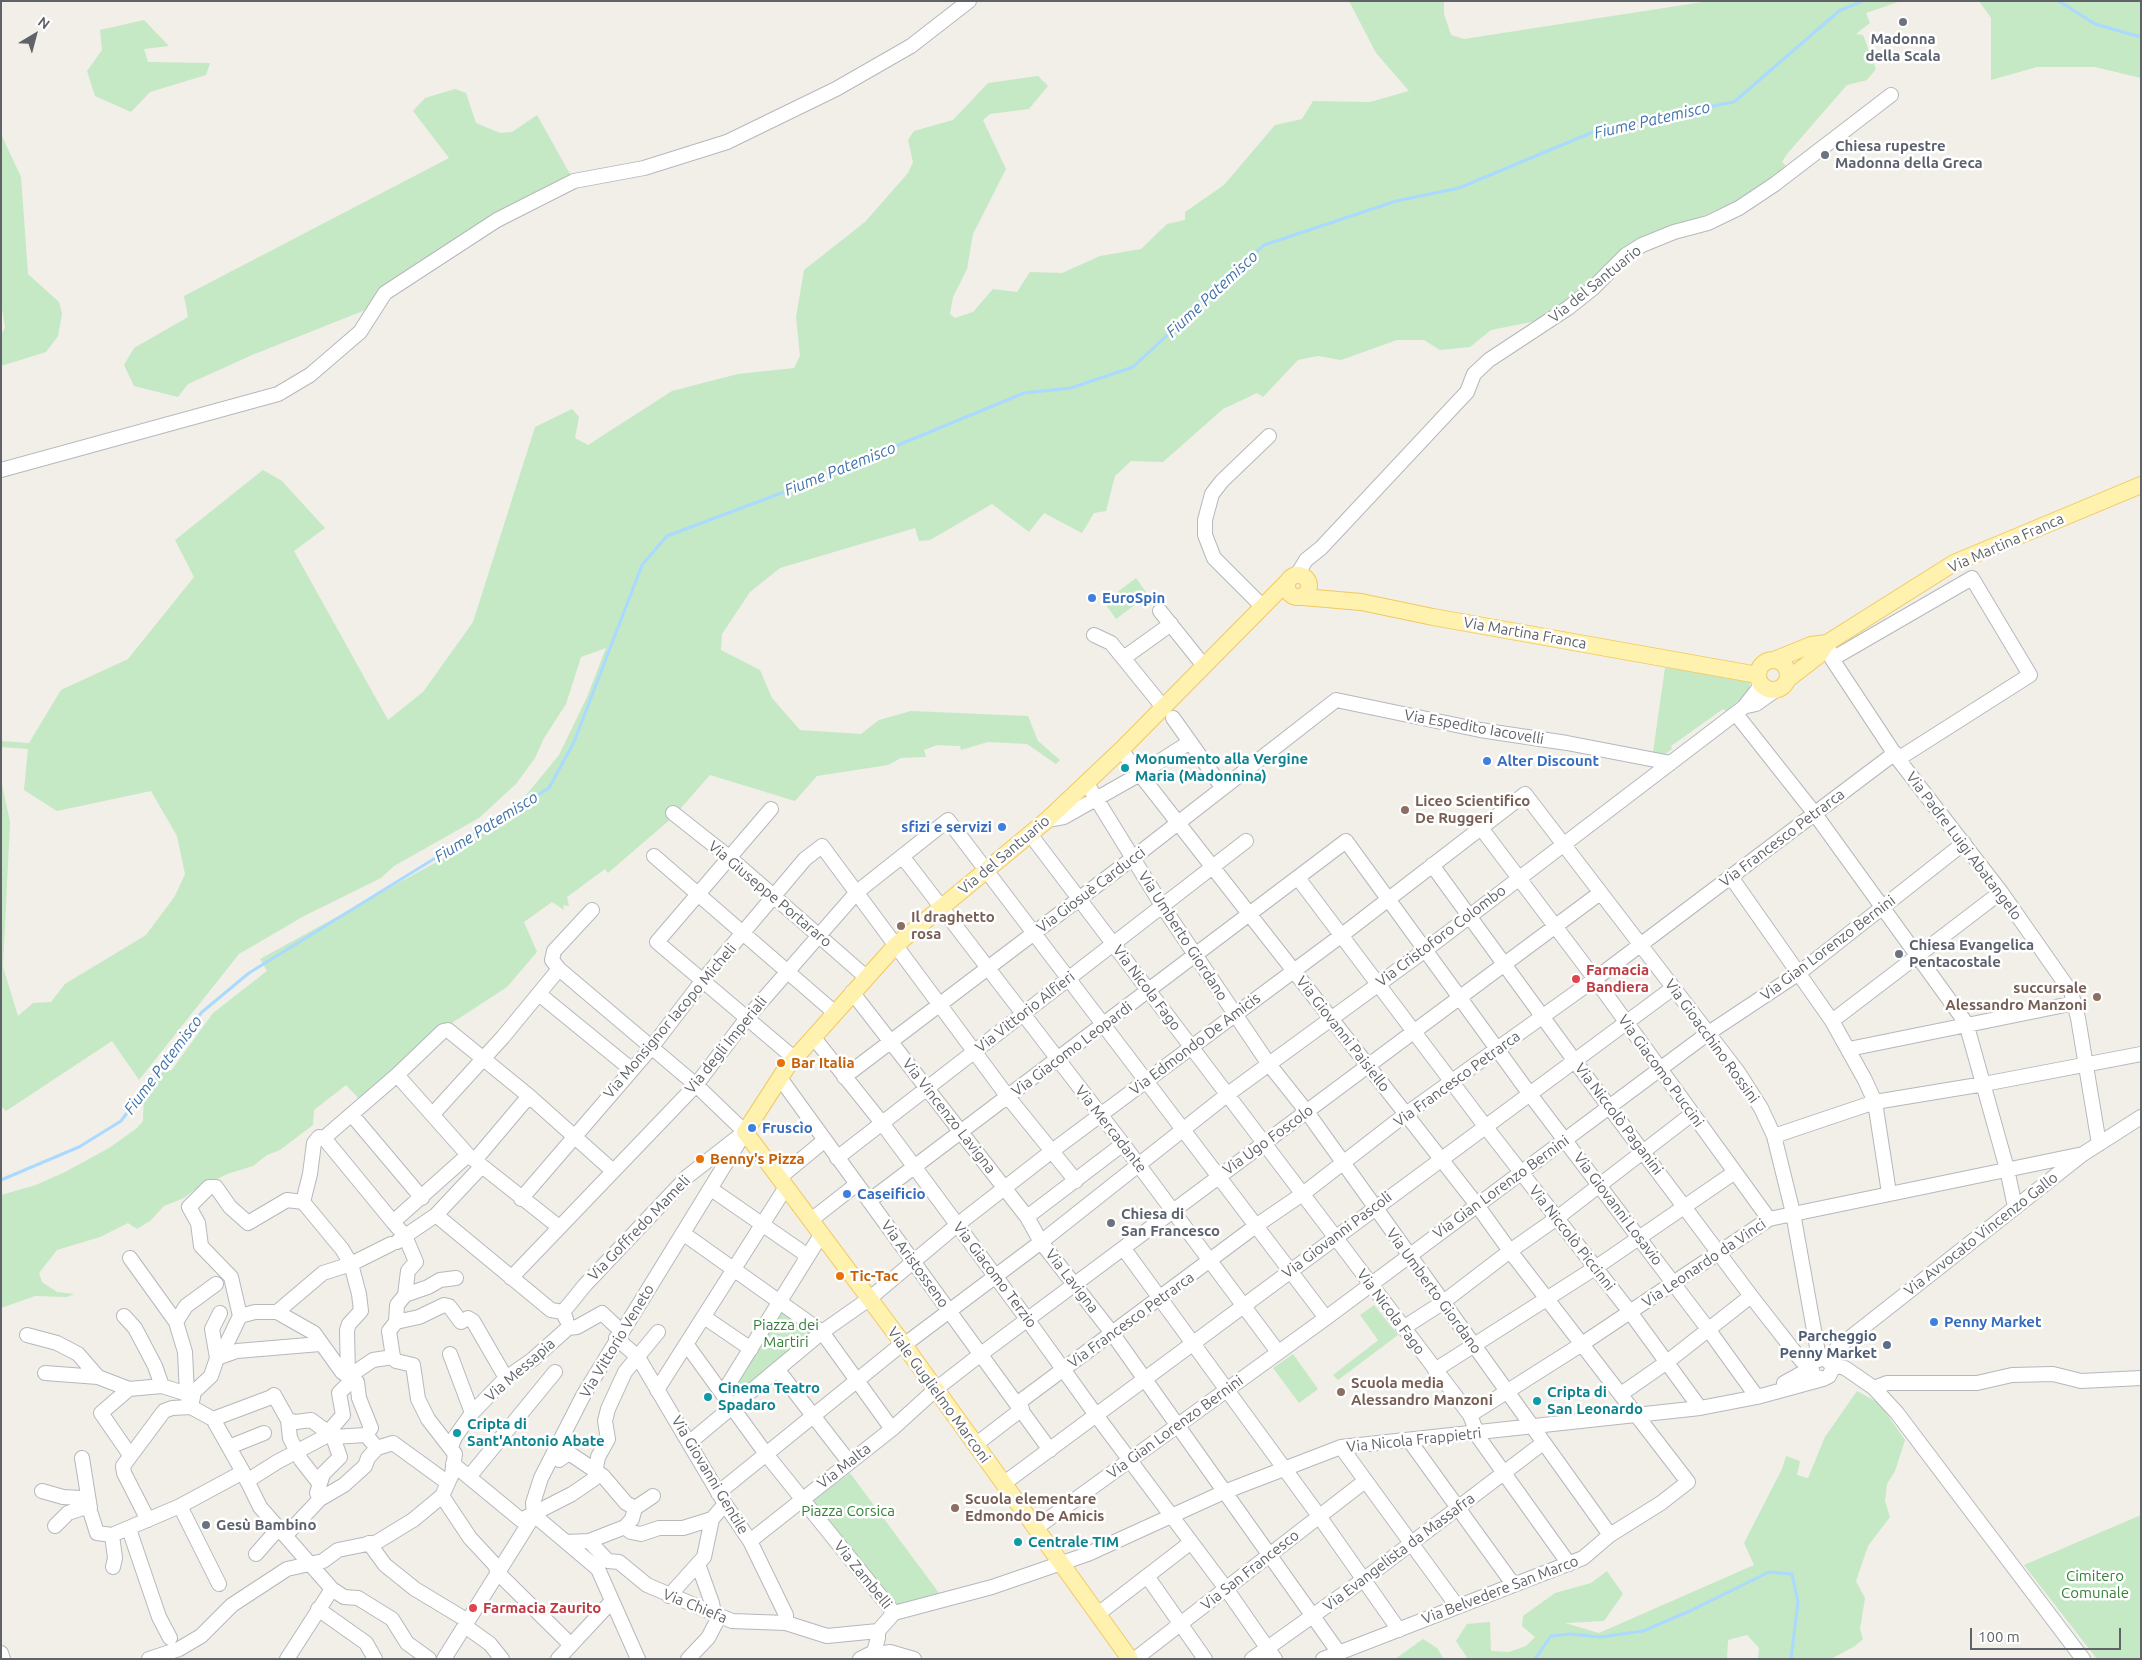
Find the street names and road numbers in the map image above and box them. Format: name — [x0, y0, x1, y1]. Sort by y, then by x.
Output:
street label: Via del Santuario — [1545, 241, 1645, 327]
street label: Via Martina Franca — [1945, 509, 2067, 577]
street label: Via Martina Franca — [1462, 613, 1588, 653]
street label: Via Espedito Iacovelli — [1403, 706, 1545, 748]
street label: Via Padre Luigi Abatangelo — [1902, 768, 2026, 924]
street label: Via Francesco Petrarca — [1716, 785, 1848, 891]
street label: Via del Santuario — [955, 812, 1053, 898]
street label: Via Giuseppe Portararo — [705, 837, 835, 951]
street label: Via Giosuè Carducci — [1033, 843, 1149, 937]
street label: Via Umberto Giordano — [1134, 868, 1232, 1004]
street label: Via Cristoforo Colombo — [1372, 881, 1510, 991]
street label: Via Gian Lorenzo Bernini — [1757, 891, 1899, 1005]
street label: Via Monsignor Iacopo Micheli — [600, 940, 740, 1102]
street label: Via Nicola Fago — [1109, 942, 1185, 1034]
street label: Via Vittorio Alfieri — [972, 968, 1078, 1056]
street label: Via Giovanni Paisiello — [1292, 973, 1394, 1095]
street label: Via Gioacchino Rossini — [1661, 976, 1763, 1106]
street label: Via Edmondo De Amicis — [1126, 989, 1264, 1099]
street label: Via degli Imperiali — [681, 993, 771, 1097]
street label: Via Giacomo Leopardi — [1008, 998, 1136, 1100]
street label: Via Giacomo Puccini — [1614, 1011, 1708, 1131]
street label: Via Francesco Petrarca — [1390, 1027, 1524, 1131]
street label: Via Vincenzo Lavigna — [899, 1055, 999, 1177]
street label: Via Niccolò Paganini — [1571, 1060, 1667, 1178]
street label: Via Mercadante — [1071, 1082, 1151, 1176]
street label: Via Ugo Foscolo — [1219, 1101, 1317, 1179]
street label: Via Gian Lorenzo Bernini — [1429, 1132, 1573, 1242]
street label: Via Giovanni Losavio — [1570, 1149, 1666, 1269]
street label: Via Avvocato Vincenzo Gallo — [1901, 1168, 2061, 1300]
street label: Via Goffredo Mameli — [584, 1172, 694, 1284]
street label: Via Niccolò Piccinni — [1525, 1182, 1619, 1294]
street label: Via Giovanni Pascoli — [1279, 1188, 1395, 1282]
street label: Via Leonardo da Vinci — [1639, 1215, 1769, 1311]
street label: Via Aristosseno — [877, 1217, 953, 1311]
street label: Via Giacomo Terzio — [949, 1219, 1041, 1331]
street label: Via Umberto Giordano — [1382, 1225, 1486, 1357]
street label: Via Lavigna — [1042, 1246, 1102, 1316]
street label: Via Nicola Fago — [1353, 1266, 1429, 1358]
street label: Via Francesco Petrarca — [1064, 1268, 1198, 1372]
street label: Via Vittorio Veneto — [576, 1281, 658, 1401]
street label: Viale Guglielmo Marconi — [884, 1324, 994, 1466]
street label: Via Messapia — [481, 1335, 559, 1405]
street label: Via Gian Lorenzo Bernini — [1103, 1372, 1247, 1482]
street label: Via Giovanni Gentile — [668, 1413, 752, 1537]
street label: Via Nicola Frappietri — [1346, 1424, 1482, 1456]
street label: Via Malta — [814, 1440, 874, 1492]
street label: Via Evangelista da Massafra — [1320, 1489, 1478, 1615]
street label: Via San Francesco — [1197, 1526, 1303, 1614]
street label: Via Zambelli — [830, 1537, 896, 1613]
street label: Via Belvedere San Marco — [1419, 1552, 1581, 1628]
street label: Via Chiefa — [660, 1585, 730, 1627]

